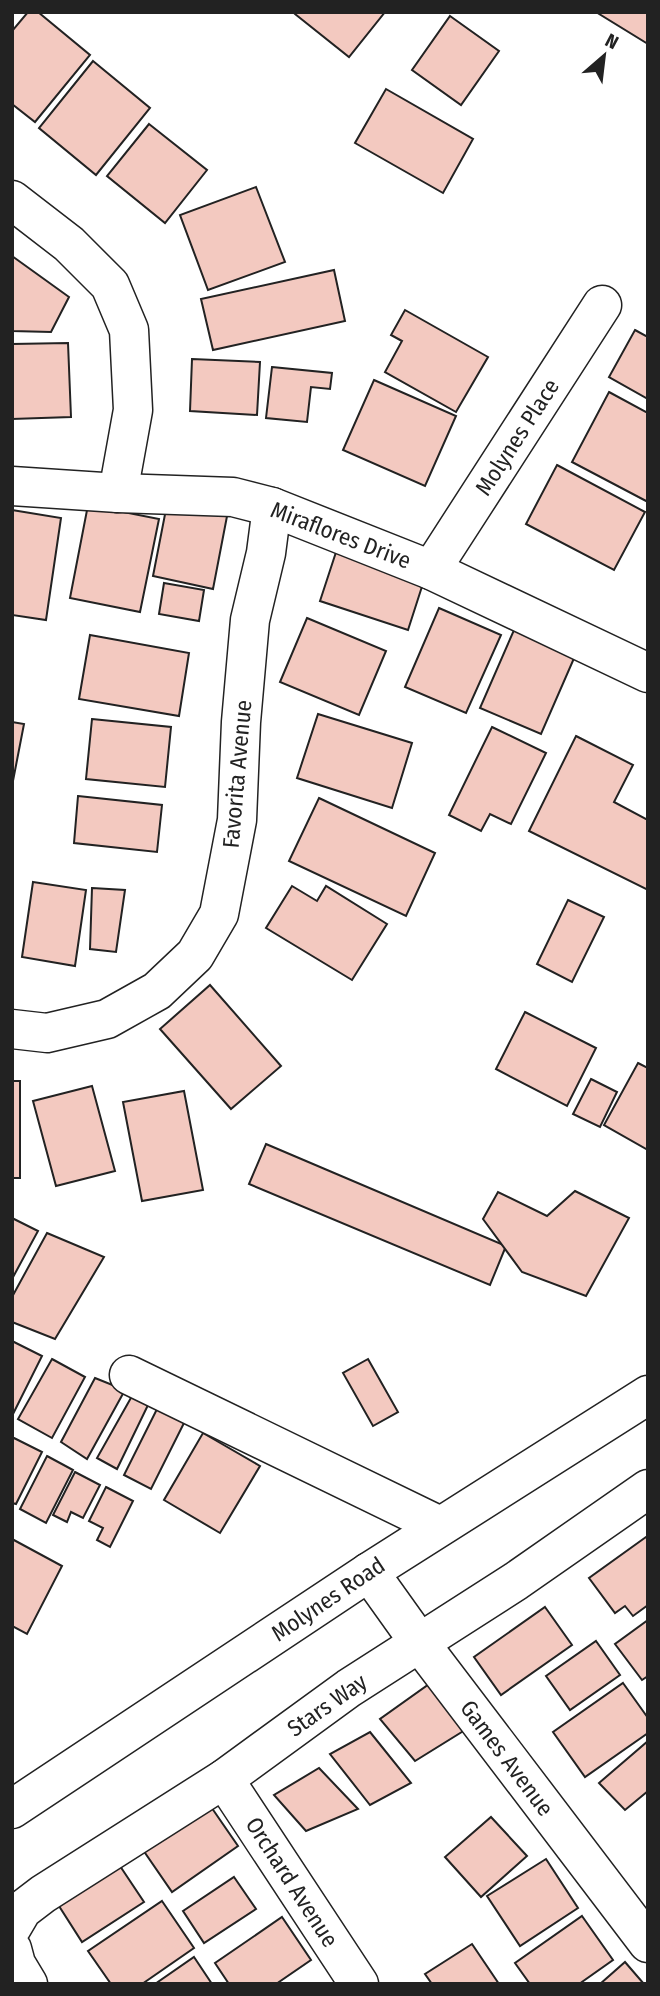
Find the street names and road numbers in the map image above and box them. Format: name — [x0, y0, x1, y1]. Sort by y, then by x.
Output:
street label: Molynes Place — [469, 374, 565, 500]
street label: Miraflores Drive — [267, 495, 415, 575]
street label: Favorita Avenue — [217, 699, 257, 849]
street label: Molynes Road — [266, 1551, 390, 1647]
street label: Stars Way — [282, 1667, 373, 1742]
street label: Games Avenue — [454, 1695, 560, 1821]
street label: Orchard Avenue — [240, 1812, 344, 1952]

